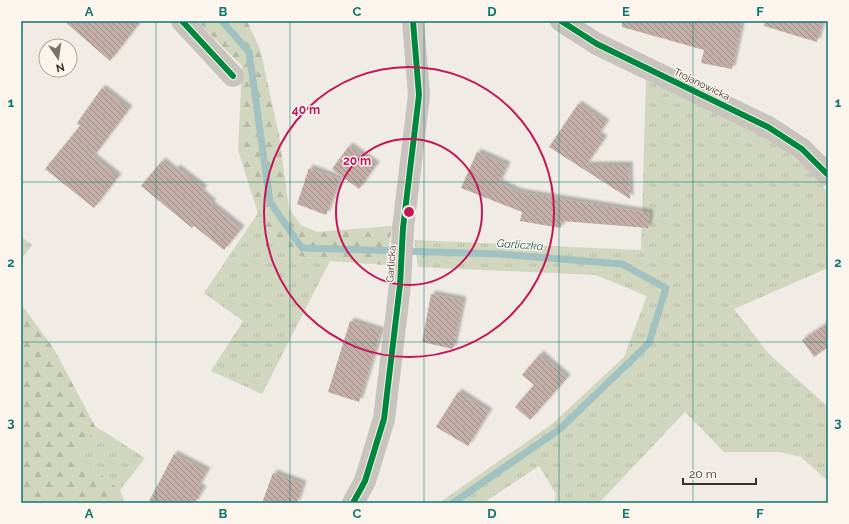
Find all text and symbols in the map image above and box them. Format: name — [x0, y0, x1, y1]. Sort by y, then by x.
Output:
text: A — [85, 4, 94, 19]
text: B — [219, 4, 228, 19]
text: C — [353, 4, 362, 19]
text: D — [487, 4, 497, 19]
text: E — [622, 4, 630, 19]
text: F — [756, 4, 764, 19]
north arrow — [38, 38, 78, 78]
text: N — [55, 60, 66, 75]
street label: Trojanowicka — [672, 66, 732, 102]
text: 1 — [8, 95, 15, 110]
text: 1 — [835, 95, 842, 110]
text: 40 m — [292, 103, 320, 117]
text: 20 m — [343, 154, 371, 168]
centre of rings — [402, 205, 416, 219]
water label: Garliczka — [496, 237, 544, 253]
street label: Garlicka — [384, 245, 398, 283]
text: 2 — [7, 255, 15, 270]
text: 2 — [834, 255, 842, 270]
text: 3 — [7, 415, 15, 430]
text: 3 — [834, 415, 842, 430]
scale bar — [683, 460, 756, 486]
text: 20 m — [689, 467, 717, 481]
text: A — [85, 506, 94, 521]
text: B — [219, 506, 228, 521]
text: C — [353, 506, 362, 521]
text: D — [487, 506, 497, 521]
text: E — [622, 506, 630, 521]
text: F — [756, 506, 764, 521]

